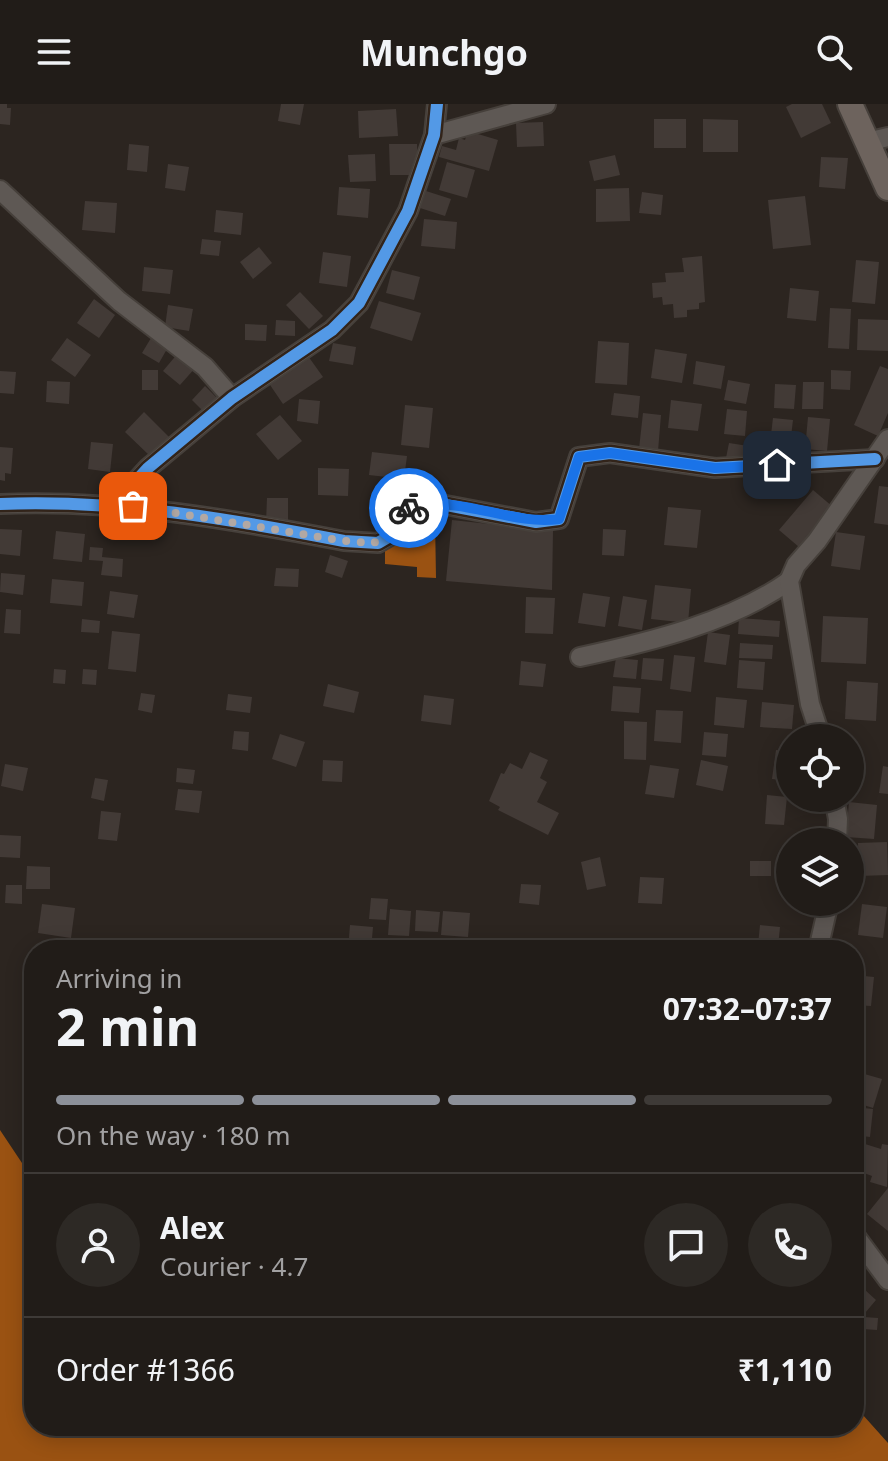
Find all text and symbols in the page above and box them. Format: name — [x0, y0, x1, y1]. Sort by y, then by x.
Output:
text: Munchgo — [360, 28, 528, 77]
icon: menu — [32, 30, 76, 74]
icon: search — [812, 30, 856, 74]
pin — [743, 431, 811, 499]
icon: home — [755, 443, 799, 487]
courier — [369, 468, 449, 548]
pin — [99, 472, 167, 540]
icon: bag — [111, 484, 155, 528]
icon: bike — [387, 486, 431, 530]
map controls — [776, 724, 864, 916]
button: locate — [776, 724, 864, 812]
button: layers — [776, 828, 864, 916]
text: Arriving in — [56, 960, 182, 996]
text: 07:32–07:37 — [663, 988, 832, 1029]
text: 2 min — [56, 990, 199, 1061]
text: On the way · 180 m — [56, 1117, 290, 1153]
button: person — [56, 1203, 140, 1287]
button: chat — [644, 1203, 728, 1287]
button: phone — [748, 1203, 832, 1287]
text: Alex — [160, 1207, 224, 1248]
text: Courier · 4.7 — [160, 1248, 308, 1284]
text: Order #1366 — [56, 1349, 235, 1390]
text: ₹1,110 — [738, 1349, 832, 1390]

